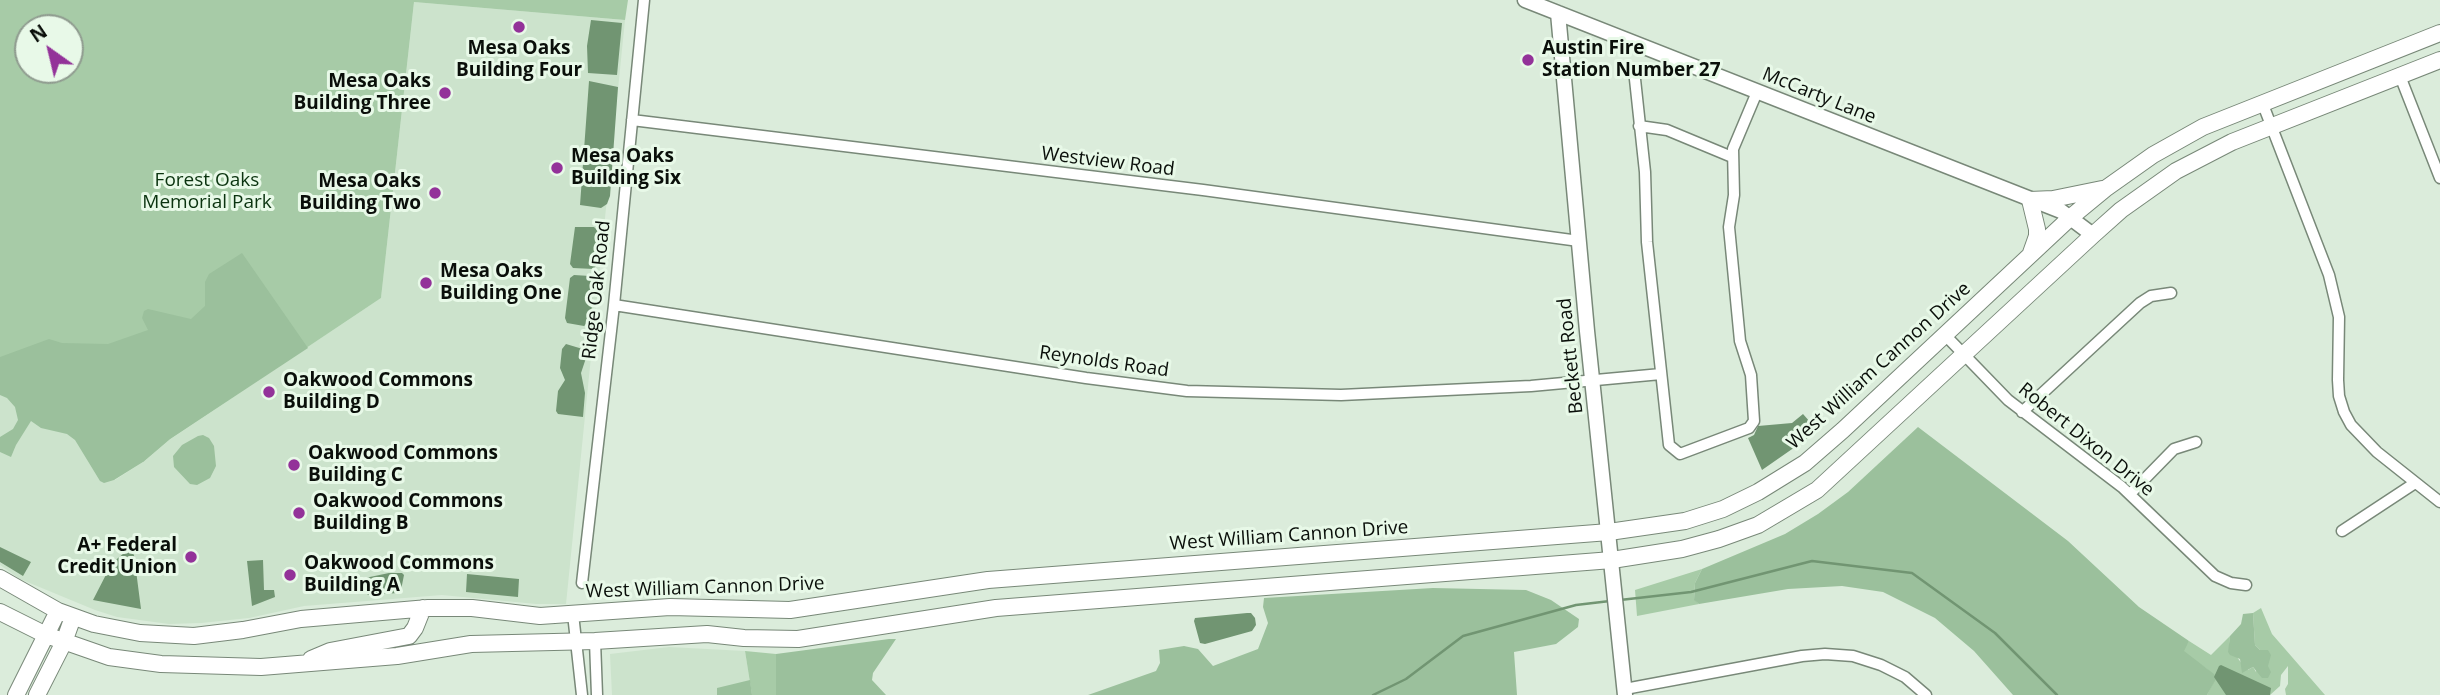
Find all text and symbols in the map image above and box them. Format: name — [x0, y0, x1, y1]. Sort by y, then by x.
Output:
north arrow — [14, 14, 84, 84]
text: N — [25, 18, 52, 48]
marker: Mesa Oaks Building Four — [511, 19, 527, 35]
place label: Mesa Oaks Building Four — [456, 38, 582, 82]
place label: Austin Fire Station Number 27 — [1542, 38, 1721, 82]
marker: Austin Fire Station Number 27 — [1520, 52, 1536, 68]
street label: McCarty Lane — [1759, 63, 1879, 129]
place label: Mesa Oaks Building Three — [294, 71, 431, 115]
marker: Mesa Oaks Building Three — [437, 85, 453, 101]
street label: Westview Road — [1040, 143, 1176, 181]
place label: Mesa Oaks Building Six — [571, 146, 681, 190]
marker: Mesa Oaks Building Six — [549, 160, 565, 176]
park label: Forest Oaks Memorial Park — [142, 170, 272, 214]
place label: Mesa Oaks Building Two — [299, 171, 421, 215]
marker: Mesa Oaks Building Two — [427, 185, 443, 201]
street label: Ridge Oak Road — [578, 219, 616, 361]
place label: Mesa Oaks Building One — [440, 261, 562, 305]
marker: Mesa Oaks Building One — [418, 275, 434, 291]
street label: West William Cannon Drive — [1783, 278, 1975, 454]
street label: Beckett Road — [1554, 297, 1588, 415]
street label: Reynolds Road — [1038, 342, 1170, 382]
place label: Oakwood Commons Building D — [283, 370, 473, 414]
street label: Robert Dixon Drive — [2014, 378, 2158, 502]
marker: Oakwood Commons Building D — [261, 384, 277, 400]
place label: Oakwood Commons Building C — [308, 443, 498, 487]
marker: Oakwood Commons Building C — [286, 457, 302, 473]
place label: Oakwood Commons Building B — [313, 491, 503, 535]
marker: Oakwood Commons Building B — [291, 505, 307, 521]
street label: West William Cannon Drive — [1169, 516, 1409, 556]
place label: A+ Federal Credit Union — [57, 535, 177, 579]
marker: A+ Federal Credit Union — [183, 549, 199, 565]
place label: Oakwood Commons Building A — [304, 553, 494, 597]
marker: Oakwood Commons Building A — [282, 567, 298, 583]
street label: West William Cannon Drive — [585, 572, 825, 604]

